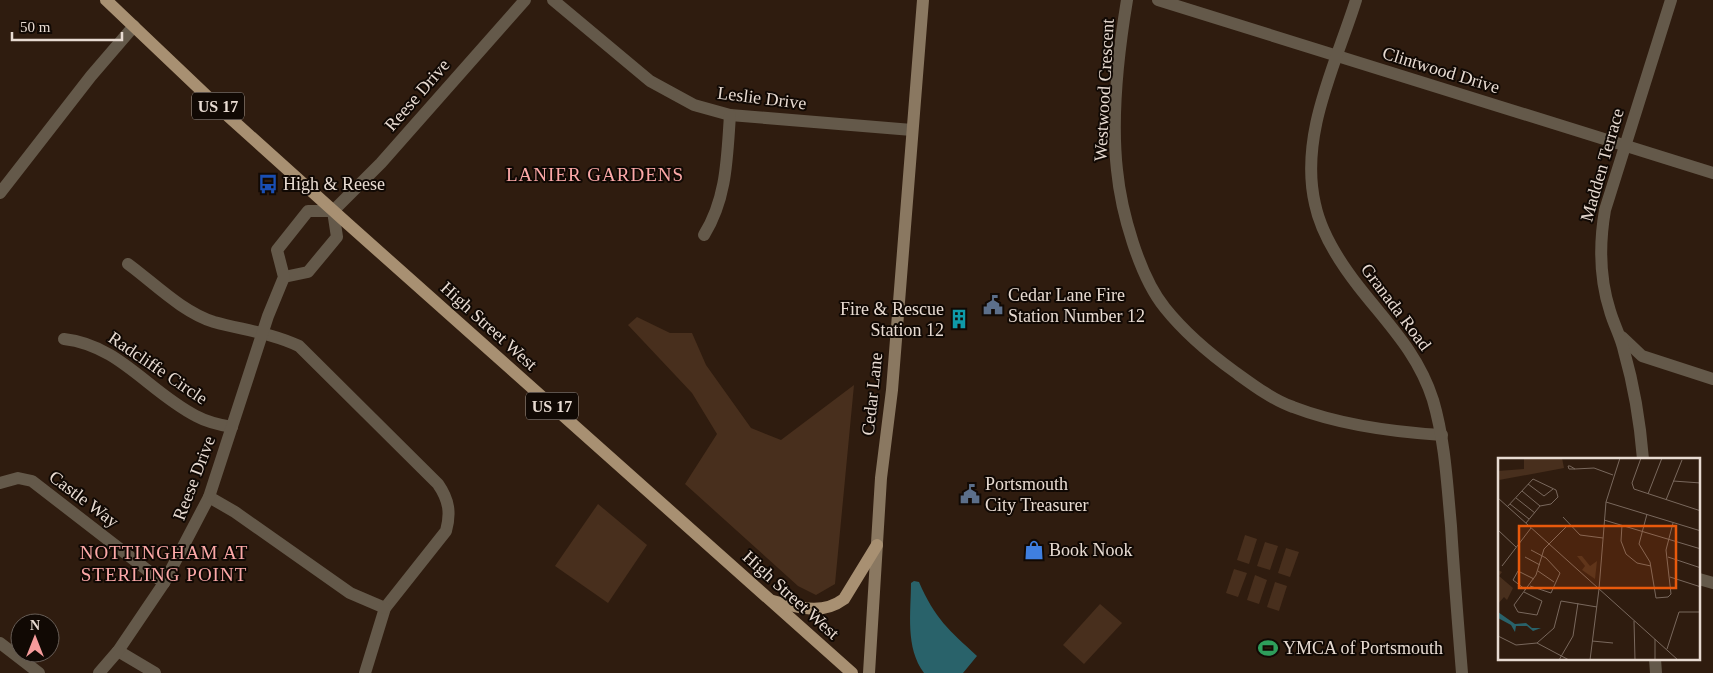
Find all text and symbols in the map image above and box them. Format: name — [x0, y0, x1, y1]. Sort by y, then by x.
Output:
scale bar — [12, 10, 122, 42]
street label: Westwood Crescent — [1090, 18, 1118, 162]
text: 50 m — [20, 19, 51, 35]
street label: Clintwood Drive — [1380, 43, 1502, 97]
street label: Reese Drive — [380, 55, 454, 135]
street label: Leslie Drive — [716, 83, 808, 113]
road number: US 17 — [192, 92, 244, 120]
street label: Madden Terrace — [1576, 106, 1628, 224]
district label: LANIER GARDENS — [506, 164, 684, 185]
bus stop icon: High & Reese — [257, 173, 279, 195]
place label: High & Reese — [283, 174, 385, 194]
street label: Granada Road — [1357, 260, 1435, 354]
street label: High Street West — [437, 278, 541, 374]
place label: Cedar Lane Fire Station Number 12 — [1008, 285, 1145, 326]
public building icon: Cedar Lane Fire Station Number 12 — [982, 294, 1004, 316]
place label: Fire & Rescue Station 12 — [840, 299, 944, 340]
building icon: Fire & Rescue Station 12 — [948, 308, 970, 330]
street label: Radcliffe Circle — [105, 328, 211, 408]
street label: Cedar Lane — [858, 351, 886, 437]
road number: US 17 — [526, 392, 578, 420]
street label: Reese Drive — [169, 433, 219, 523]
inset map — [1498, 458, 1700, 660]
street label: Castle Way — [45, 466, 123, 532]
place label: Portsmouth City Treasurer — [985, 474, 1089, 515]
public building icon: Portsmouth City Treasurer — [959, 483, 981, 505]
shop icon: Book Nook — [1023, 539, 1045, 561]
place label: Book Nook — [1049, 540, 1133, 560]
district label: NOTTINGHAM AT STERLING POINT — [80, 542, 248, 585]
street label: High Street West — [739, 547, 843, 643]
north arrow — [10, 613, 60, 663]
text: N — [30, 618, 40, 633]
sports icon: YMCA of Portsmouth — [1257, 637, 1279, 659]
place label: YMCA of Portsmouth — [1283, 638, 1443, 658]

